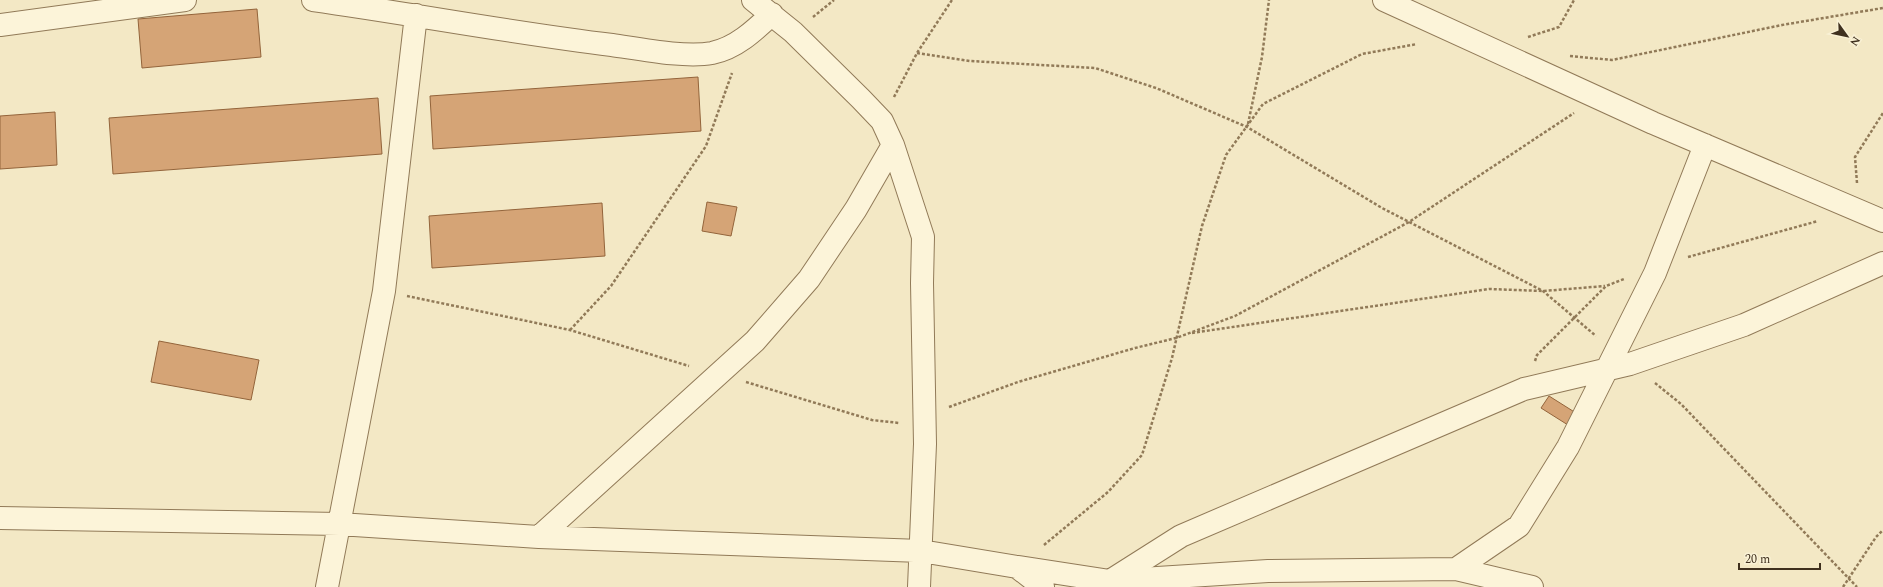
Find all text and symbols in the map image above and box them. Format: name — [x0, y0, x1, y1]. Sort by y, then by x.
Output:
north arrow — [1827, 16, 1867, 56]
text: N — [1845, 33, 1865, 50]
scale bar — [1739, 545, 1820, 571]
text: 20 m — [1745, 550, 1770, 569]

